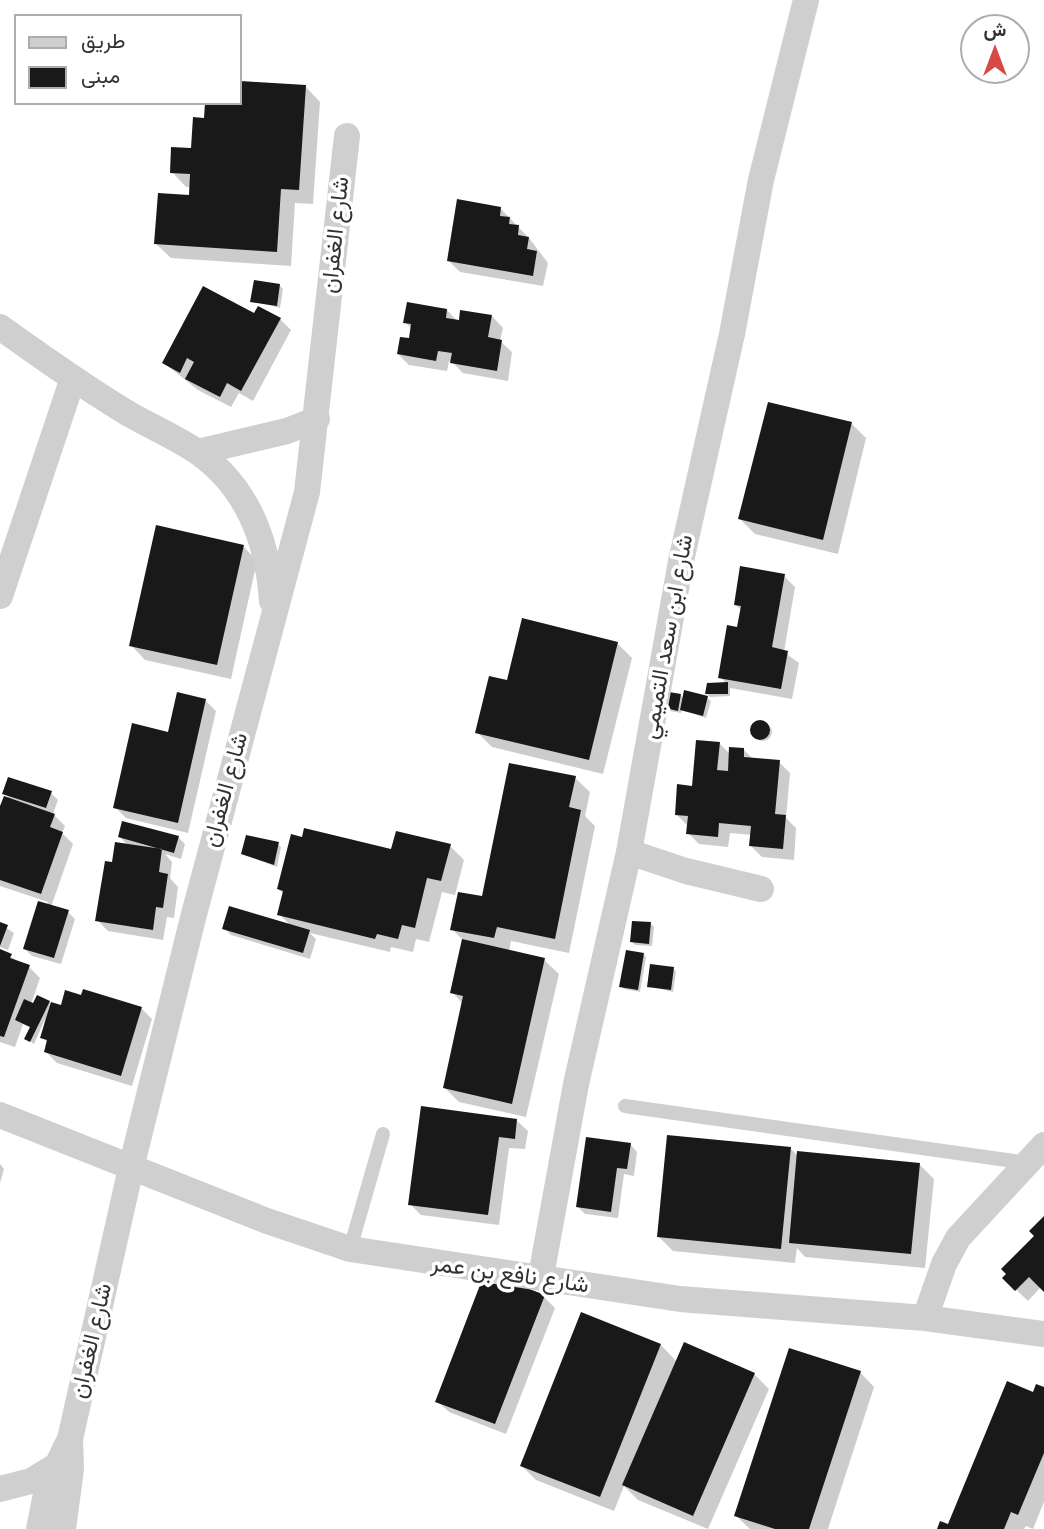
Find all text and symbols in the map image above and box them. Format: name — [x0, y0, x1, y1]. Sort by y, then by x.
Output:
legend — [14, 14, 242, 105]
north arrow — [960, 14, 1030, 84]
text: ش — [984, 18, 1006, 41]
text: طريق — [81, 28, 126, 54]
text: مبنى — [81, 63, 120, 89]
street label: شارع الغفران — [316, 175, 356, 295]
street label: شارع ابن سعد التميمي — [636, 533, 700, 741]
street label: شارع الغفران — [198, 730, 254, 850]
street label: شارع نافع بن عمر — [429, 1250, 591, 1300]
street label: شارع الغفران — [65, 1281, 119, 1401]

